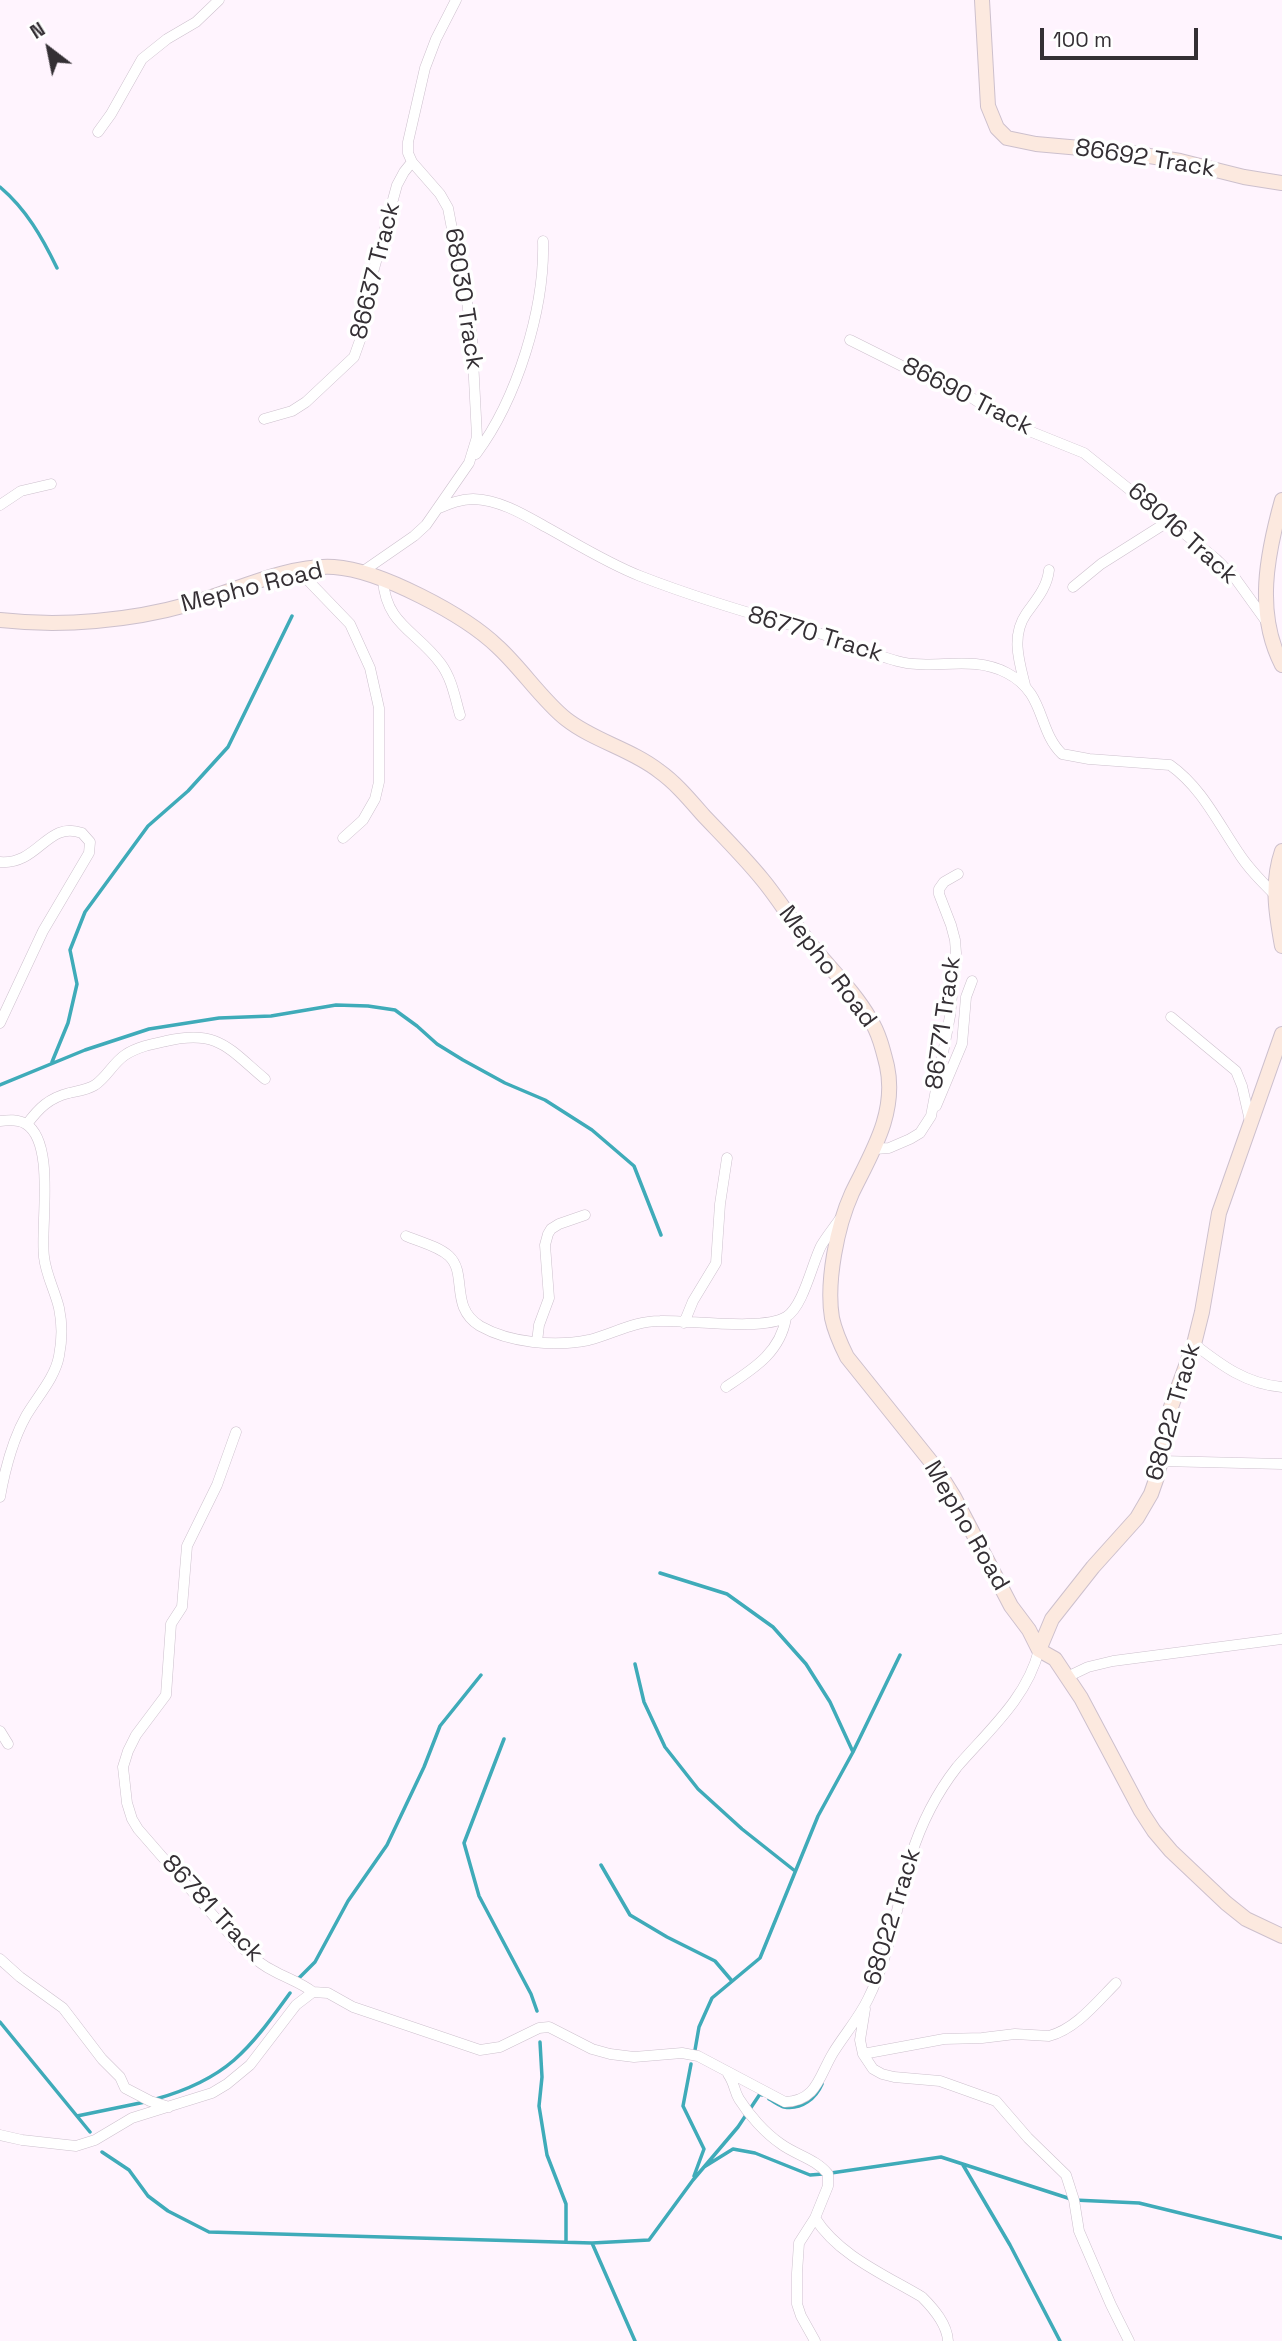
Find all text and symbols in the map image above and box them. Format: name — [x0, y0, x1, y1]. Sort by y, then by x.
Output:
north arrow — [14, 14, 84, 84]
scale bar — [1044, 14, 1202, 58]
text: N — [26, 17, 50, 45]
text: 100 m — [1053, 26, 1112, 53]
street label: 86692 Track — [1073, 134, 1217, 184]
street label: 86637 Track — [345, 199, 407, 343]
street label: 68030 Track — [438, 226, 488, 372]
street label: 86690 Track — [897, 352, 1037, 442]
street label: 68016 Track — [1121, 477, 1243, 591]
street label: Mepho Road — [178, 556, 326, 620]
street label: 86770 Track — [744, 601, 886, 669]
street label: Mepho Road — [772, 900, 882, 1034]
street label: 86771 Track — [920, 955, 968, 1091]
street label: 68022 Track — [1141, 1340, 1207, 1484]
street label: Mepho Road — [917, 1456, 1015, 1596]
street label: 68022 Track — [858, 1845, 928, 1989]
street label: 86781 Track — [155, 1850, 269, 1968]

